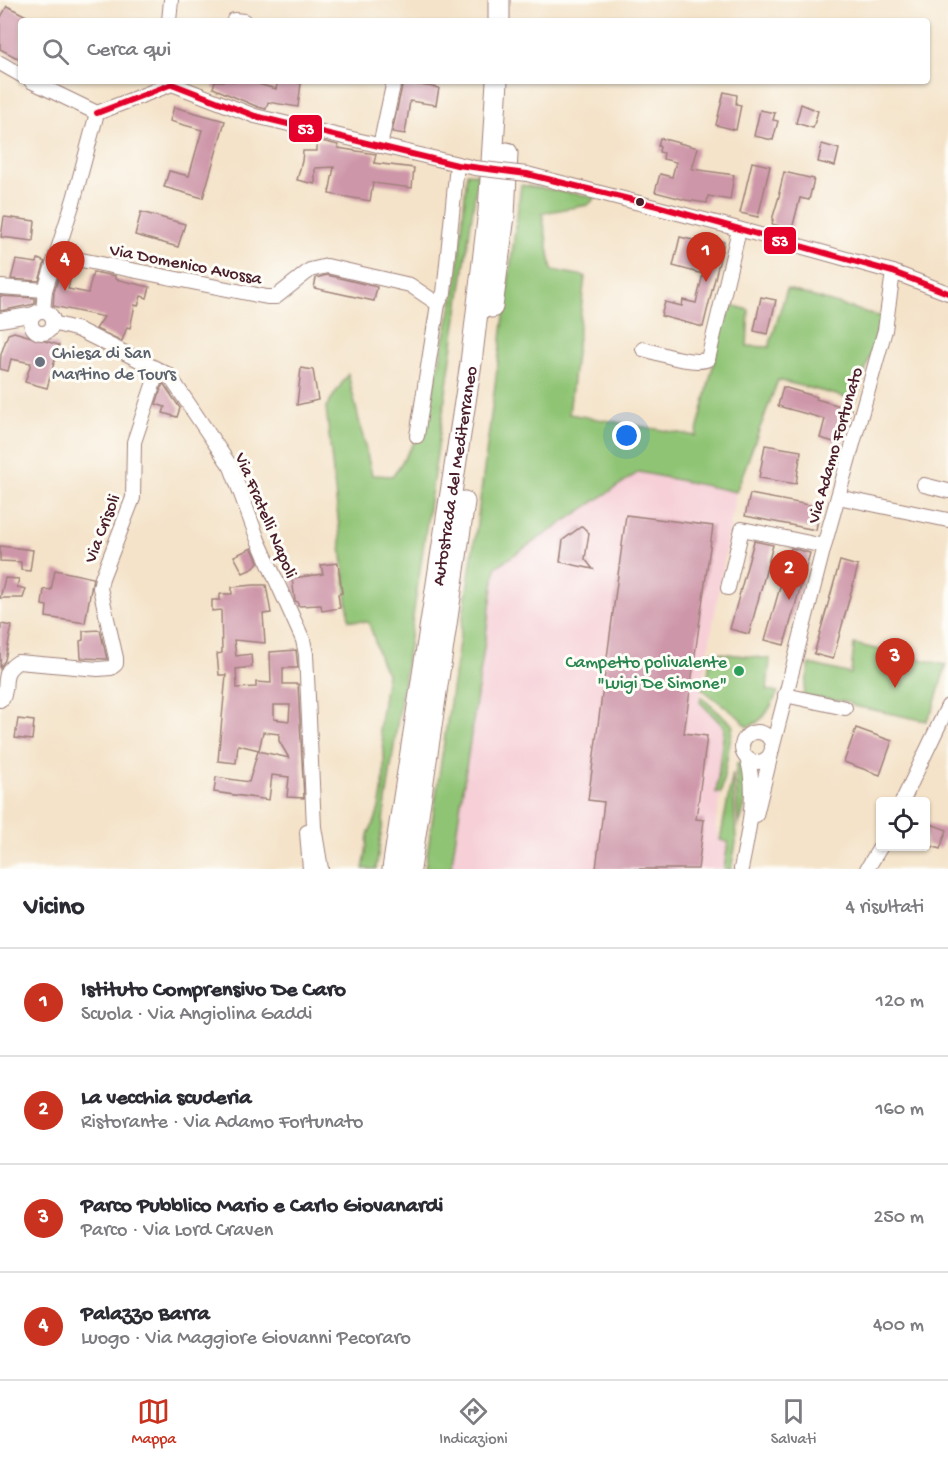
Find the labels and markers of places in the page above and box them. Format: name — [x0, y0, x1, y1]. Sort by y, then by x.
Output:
unlabelled marker — [634, 196, 646, 208]
pin: 1 — [686, 232, 726, 282]
pin: 4 — [46, 242, 84, 291]
place label: Chiesa di San Martino de Tours — [52, 344, 177, 386]
marker: Chiesa di San Martino de Tours — [33, 355, 47, 369]
pin: 2 — [770, 550, 808, 600]
pin: 3 — [876, 638, 914, 688]
place label: Campetto polivalente "Luigi De Simone" — [566, 653, 728, 695]
marker: Campetto polivalente "Luigi De Simone" — [732, 664, 746, 678]

